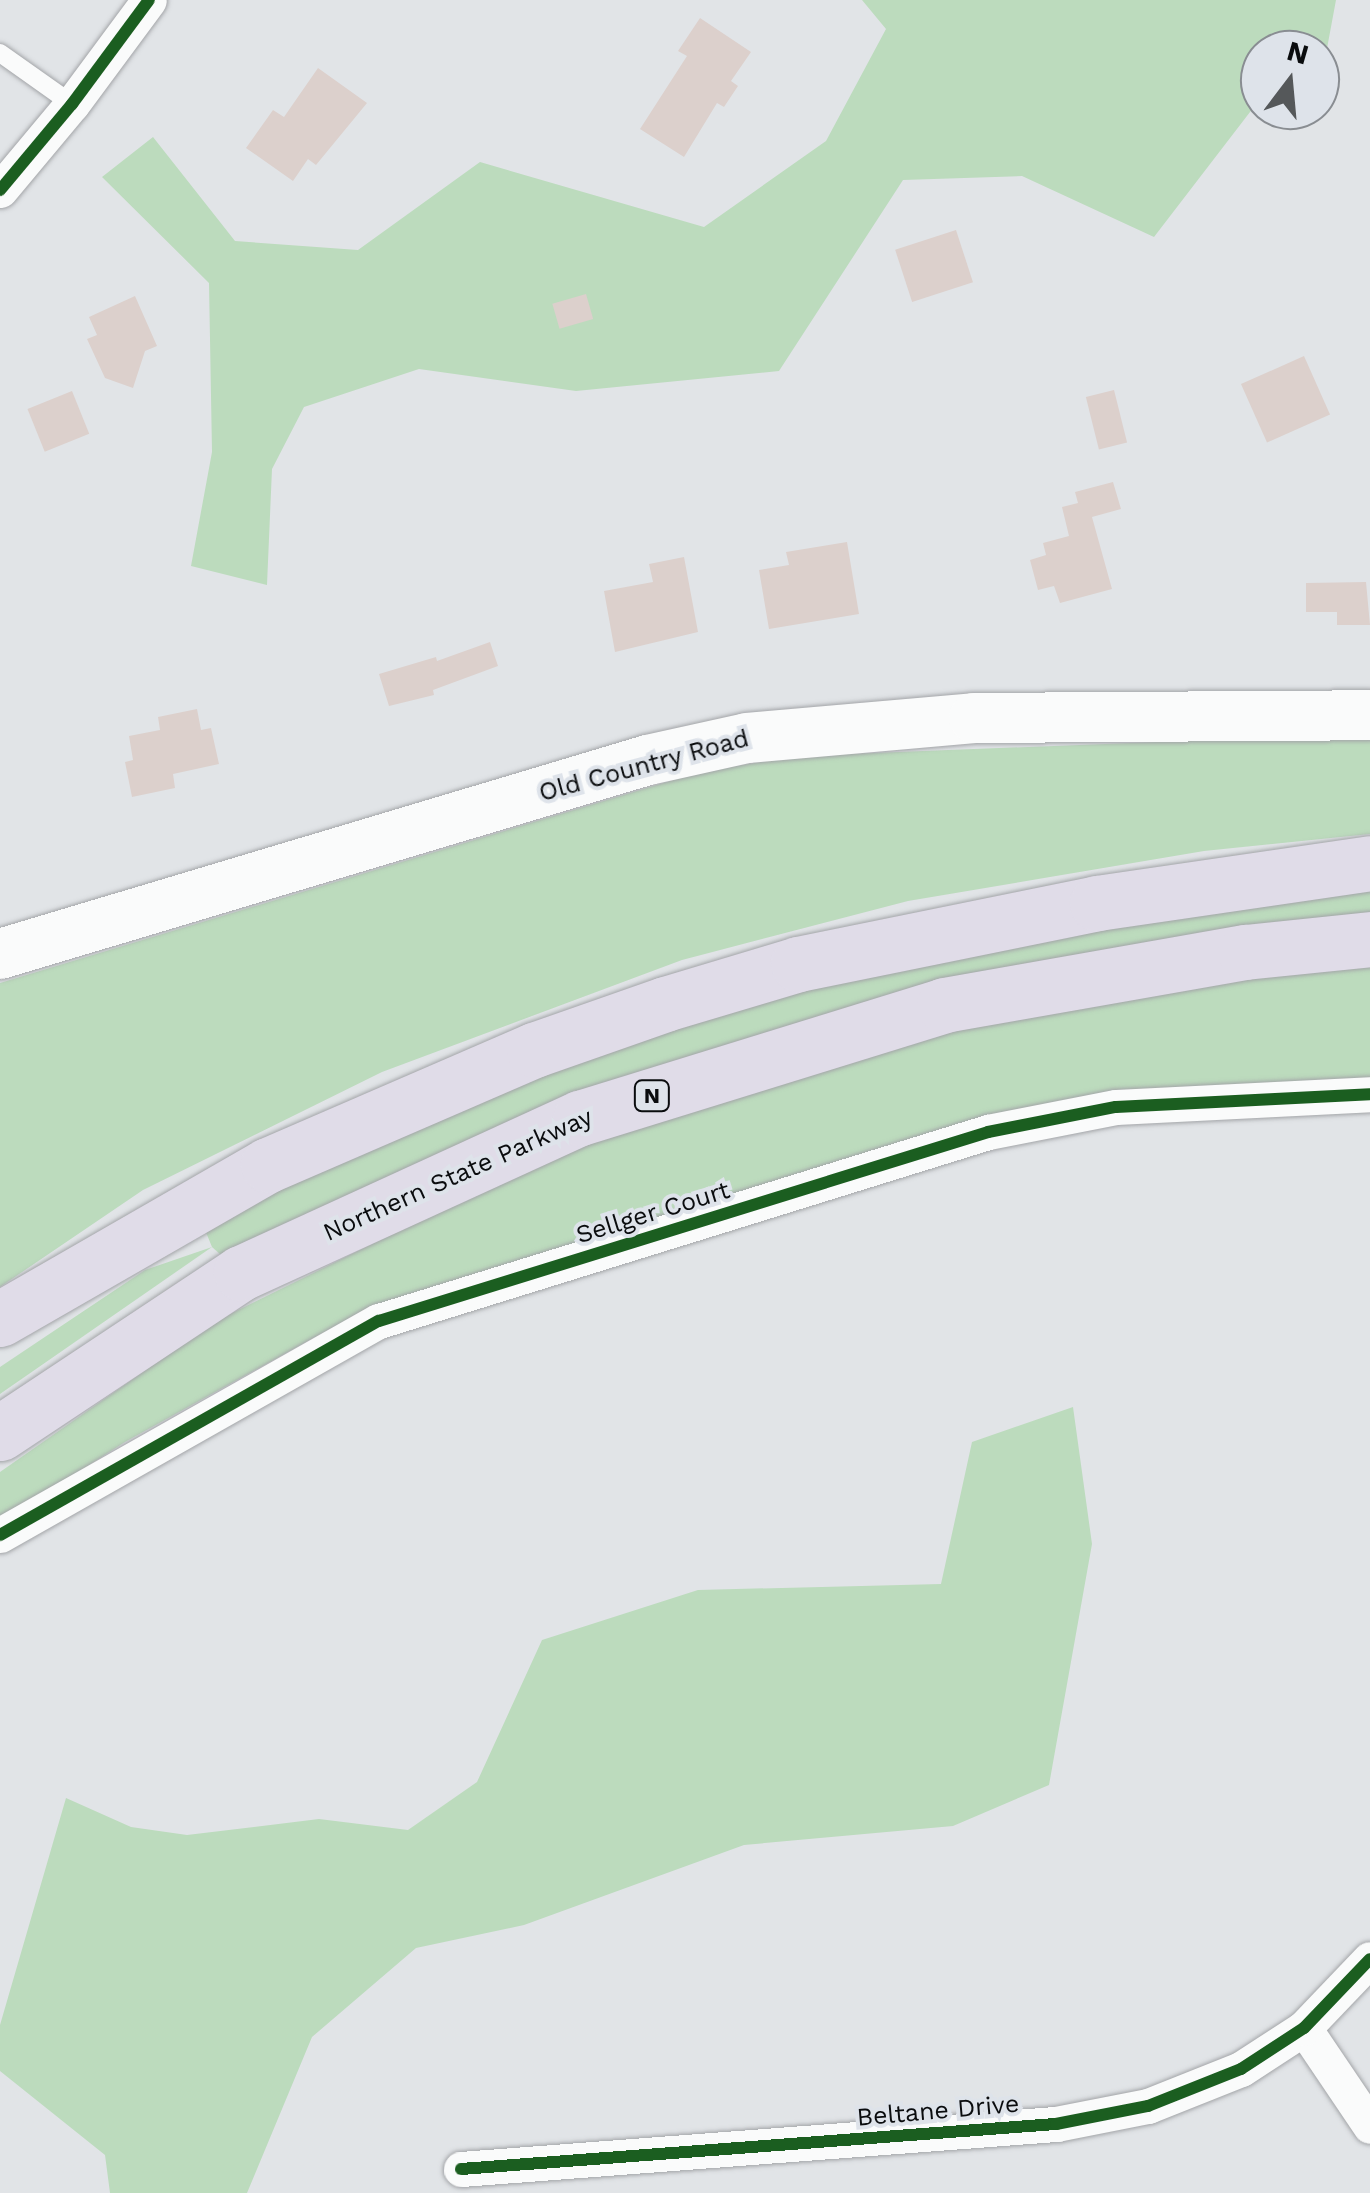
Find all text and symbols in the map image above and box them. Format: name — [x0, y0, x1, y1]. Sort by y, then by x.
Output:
north arrow — [1240, 30, 1340, 130]
text: N — [1283, 34, 1312, 71]
street label: Old Country Road — [536, 723, 752, 809]
road number: N — [632, 1079, 672, 1113]
street label: Northern State Parkway — [319, 1102, 597, 1248]
street label: Sellger Court — [572, 1175, 734, 1251]
street label: Beltane Drive — [855, 2089, 1021, 2133]

